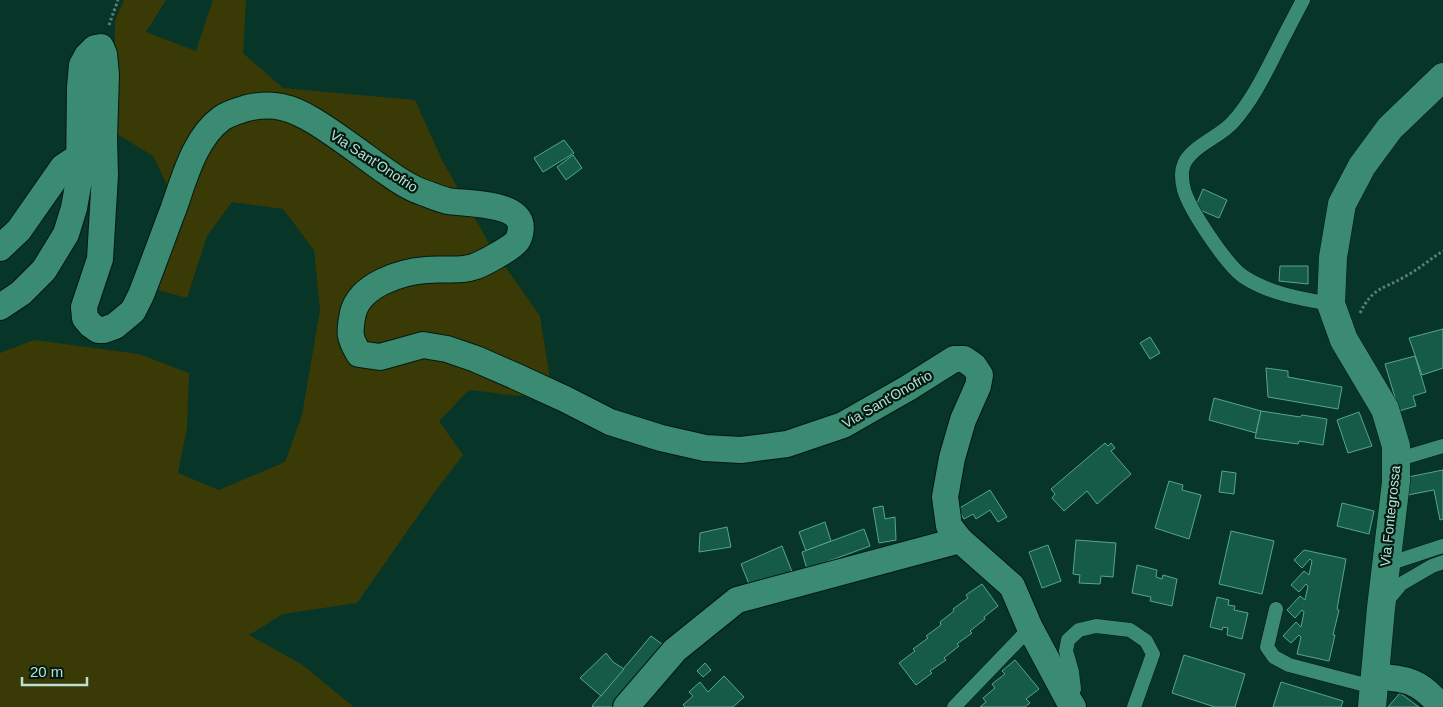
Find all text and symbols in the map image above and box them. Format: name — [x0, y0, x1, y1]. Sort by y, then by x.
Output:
street label: Via Sant'Onofrio — [327, 127, 421, 195]
street label: Via Sant'Onofrio — [839, 367, 935, 431]
street label: Via Fontegrossa — [1377, 464, 1403, 567]
scale bar — [22, 654, 88, 686]
text: 20 m — [30, 663, 63, 680]

